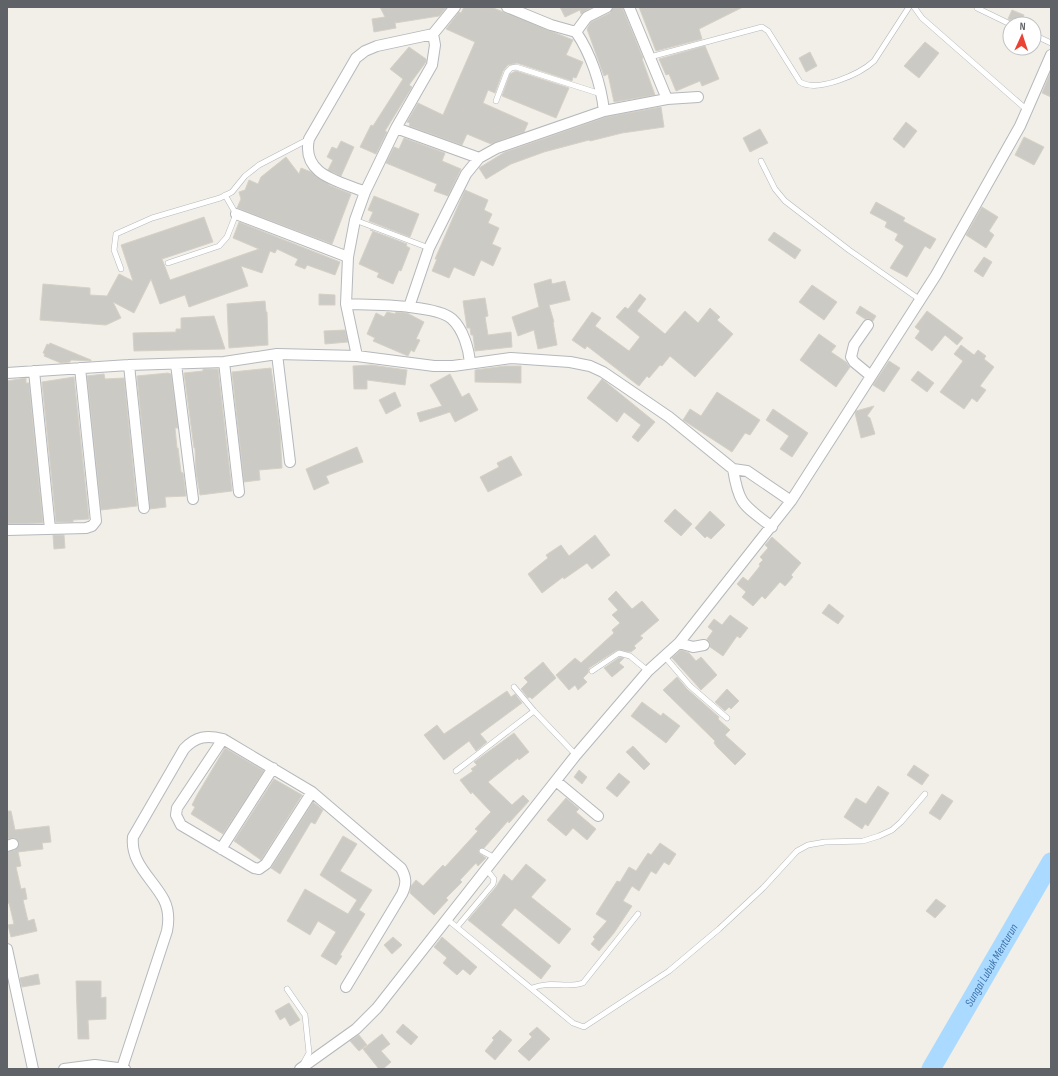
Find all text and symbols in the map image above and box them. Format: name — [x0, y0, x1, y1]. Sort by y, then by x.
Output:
north arrow — [1002, 16, 1042, 56]
text: N — [1019, 20, 1026, 33]
water label: Sungai Lubuk Menturun — [961, 921, 1021, 1009]

